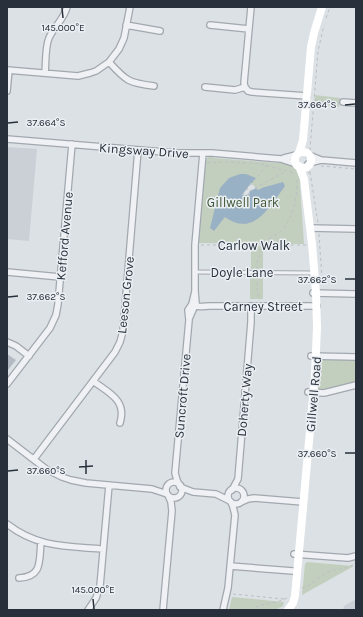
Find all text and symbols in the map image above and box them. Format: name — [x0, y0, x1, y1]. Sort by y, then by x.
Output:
text: 145.000°E — [41, 22, 85, 34]
text: 37.664°S — [298, 99, 336, 111]
text: 37.664°S — [27, 117, 65, 129]
street label: Kingsway Drive — [99, 140, 190, 161]
street label: Kefford Avenue — [53, 191, 76, 281]
park label: Gillwell Park — [207, 195, 279, 210]
street label: Carlow Walk — [218, 238, 290, 253]
street label: Leeson Grove — [114, 255, 137, 334]
street label: Doyle Lane — [211, 265, 274, 280]
text: 37.662°S — [297, 274, 337, 286]
text: 37.662°S — [26, 291, 66, 303]
street label: Carney Street — [223, 299, 303, 314]
street label: Suncroft Drive — [171, 353, 194, 439]
street label: Gillwell Road — [303, 356, 324, 433]
street label: Doherty Way — [234, 363, 255, 437]
text: 37.660°S — [297, 448, 337, 460]
text: 37.660°S — [26, 465, 66, 477]
text: 145.000°E — [71, 584, 115, 596]

